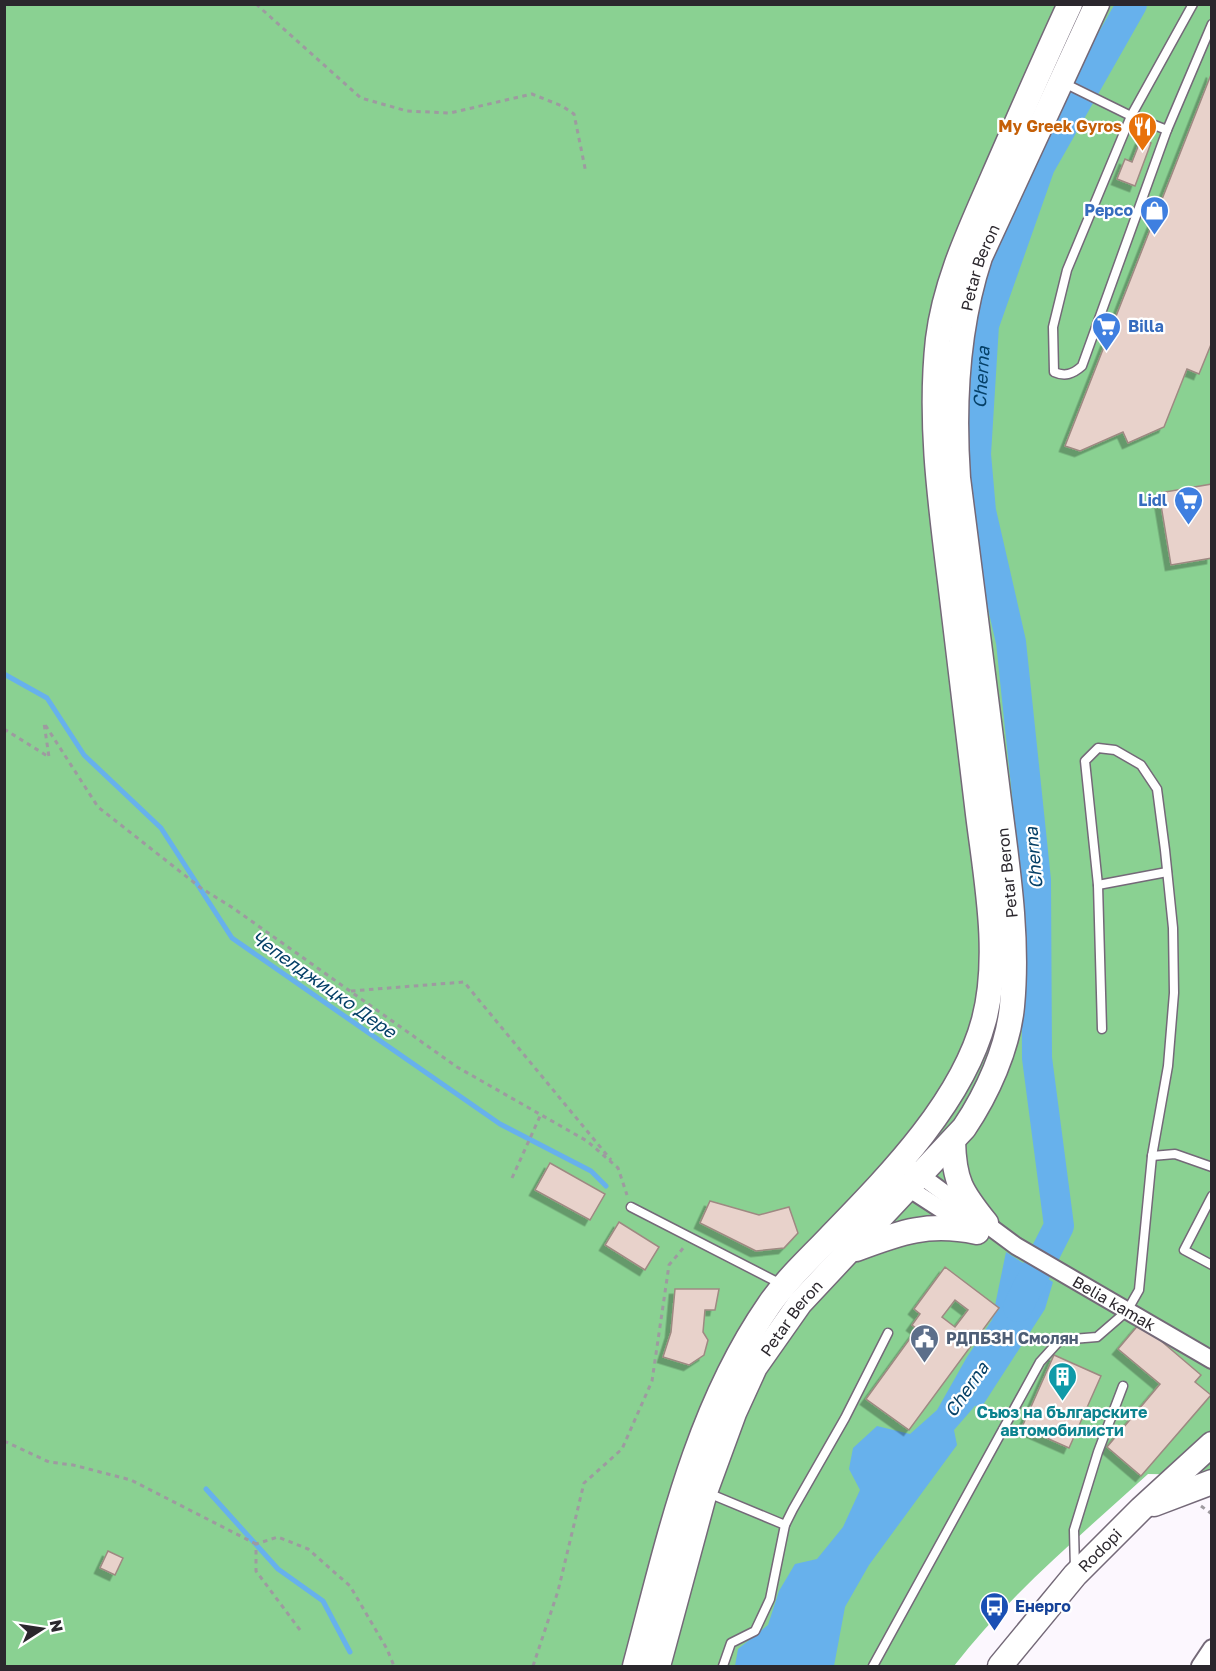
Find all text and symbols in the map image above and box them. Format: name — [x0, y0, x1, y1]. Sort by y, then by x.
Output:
restaurant icon: My Greek Gyros — [1127, 110, 1159, 152]
place label: My Greek Gyros — [998, 116, 1122, 136]
shop icon: Pepco — [1138, 194, 1170, 236]
place label: Pepco — [1084, 200, 1133, 220]
street label: Petar Beron — [956, 221, 1004, 313]
supermarket icon: Billa — [1091, 310, 1123, 352]
place label: Billa — [1128, 316, 1164, 336]
water label: Cherna — [968, 345, 994, 409]
supermarket icon: Lidl — [1172, 484, 1204, 526]
place label: Lidl — [1138, 490, 1168, 510]
water label: Cherna — [1019, 825, 1047, 890]
street label: Petar Beron — [992, 827, 1022, 919]
water label: Чепелджицко Дере — [247, 926, 402, 1043]
street label: Belia kamak — [1069, 1271, 1159, 1335]
street label: Petar Beron — [756, 1276, 827, 1360]
public building icon: РДПБЗН Смолян — [909, 1322, 941, 1364]
place label: РДПБЗН Смолян — [946, 1328, 1079, 1348]
water label: Cherna — [939, 1357, 993, 1421]
building icon: Съюз на българските автомобилисти — [1046, 1360, 1078, 1402]
place label: Съюз на българските автомобилисти — [977, 1402, 1147, 1440]
street label: Rodopi — [1074, 1524, 1126, 1576]
bus stop icon: Енерго — [978, 1590, 1010, 1632]
place label: Енерго — [1015, 1596, 1071, 1616]
north arrow — [12, 1599, 72, 1659]
text: N — [46, 1618, 68, 1634]

